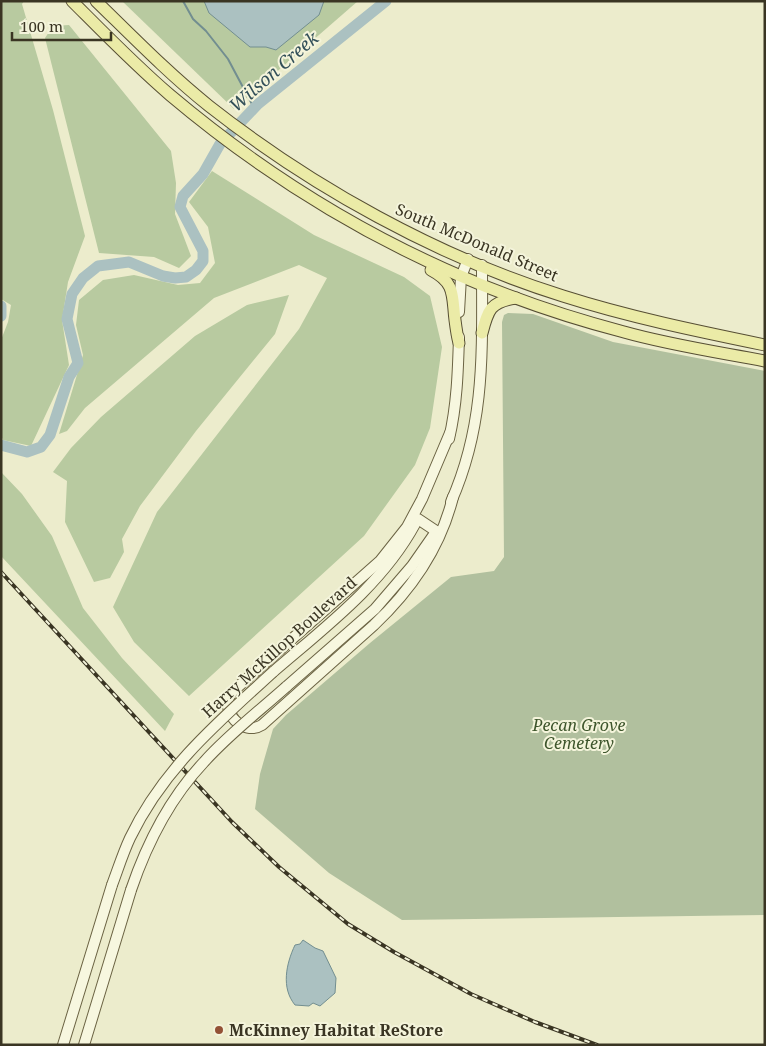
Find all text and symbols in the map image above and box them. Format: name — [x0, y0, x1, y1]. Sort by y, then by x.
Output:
scale bar — [12, 10, 111, 42]
text: 100 m — [20, 16, 63, 36]
water label: Wilson Creek — [223, 25, 324, 117]
street label: South McDonald Street — [392, 198, 562, 286]
street label: Harry McKillop Boulevard — [197, 571, 361, 723]
park label: Pecan Grove Cemetery — [532, 714, 626, 754]
place label: McKinney Habitat ReStore — [229, 1019, 443, 1041]
marker: McKinney Habitat ReStore — [213, 1024, 225, 1036]

